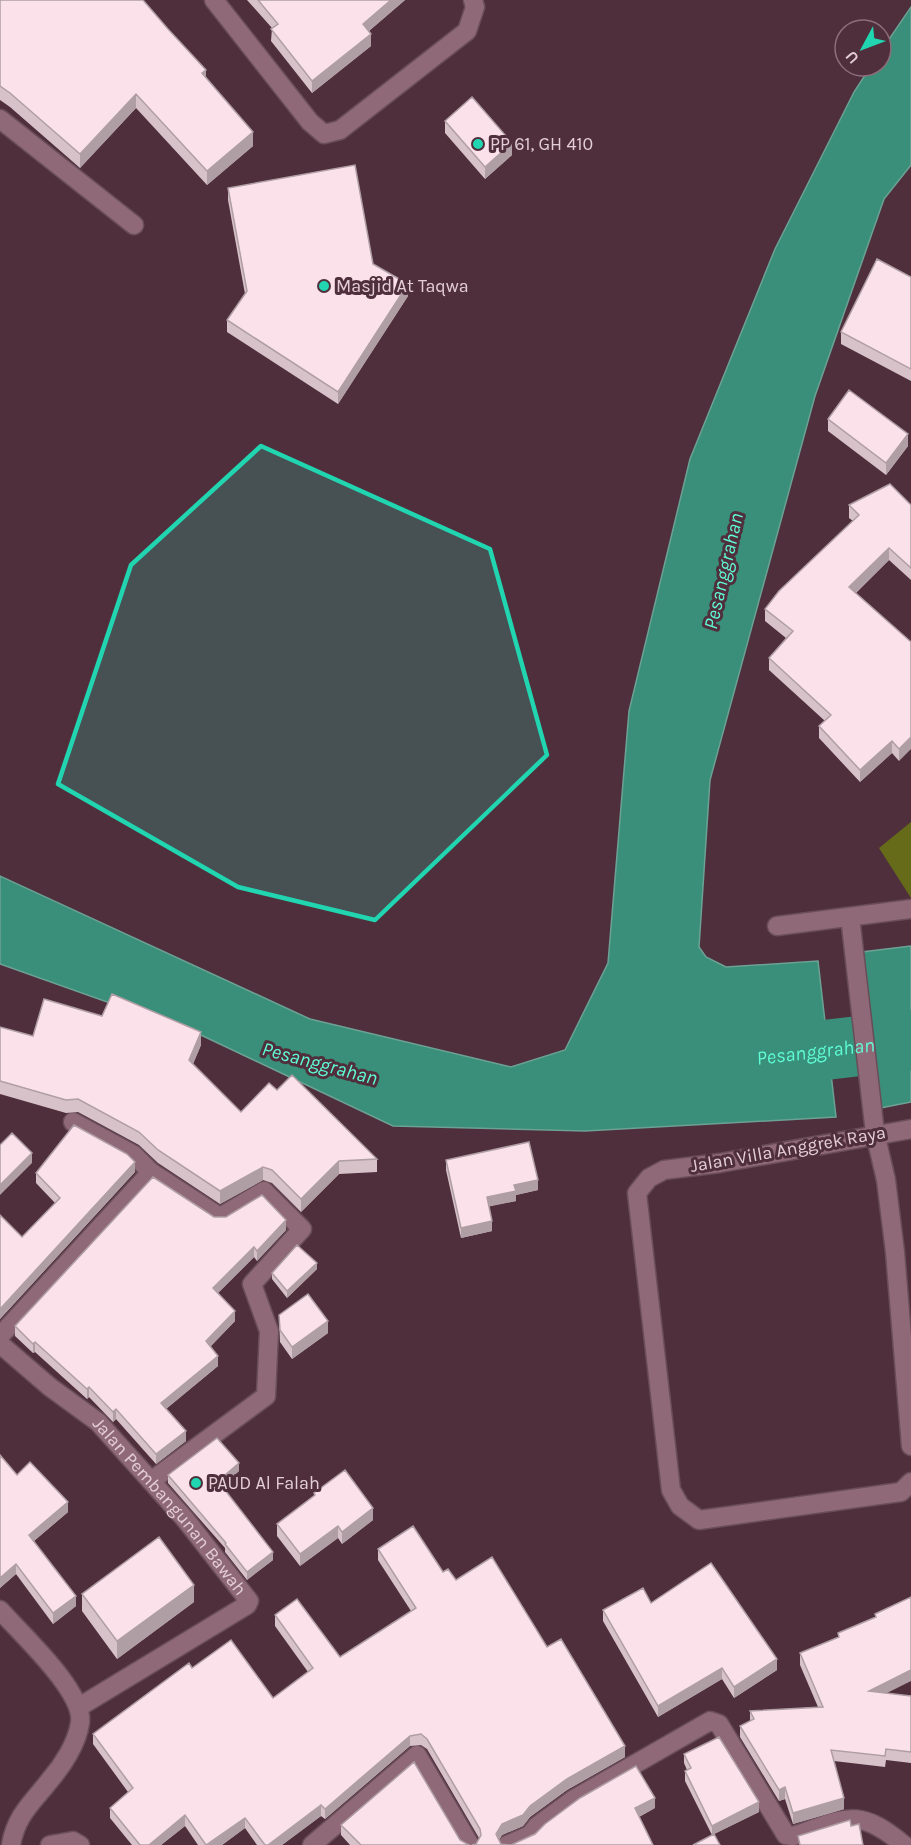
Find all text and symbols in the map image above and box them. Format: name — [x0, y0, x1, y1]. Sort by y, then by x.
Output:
north arrow — [833, 18, 893, 78]
text: U — [841, 47, 863, 68]
place label: PP 61, GH 410 — [490, 133, 593, 155]
marker: PP 61, GH 410 — [471, 137, 485, 151]
place label: Masjid At Taqwa — [336, 275, 469, 297]
marker: Masjid At Taqwa — [317, 279, 331, 293]
water label: Pesanggrahan — [699, 511, 748, 632]
water label: Pesanggrahan — [755, 1033, 876, 1070]
water label: Pesanggrahan — [260, 1037, 380, 1090]
street label: Jalan Villa Anggrek Raya — [689, 1121, 887, 1177]
street label: Jalan Pembangunan Bawah — [88, 1413, 251, 1600]
place label: PAUD Al Falah — [208, 1472, 320, 1494]
marker: PAUD Al Falah — [189, 1476, 203, 1490]

